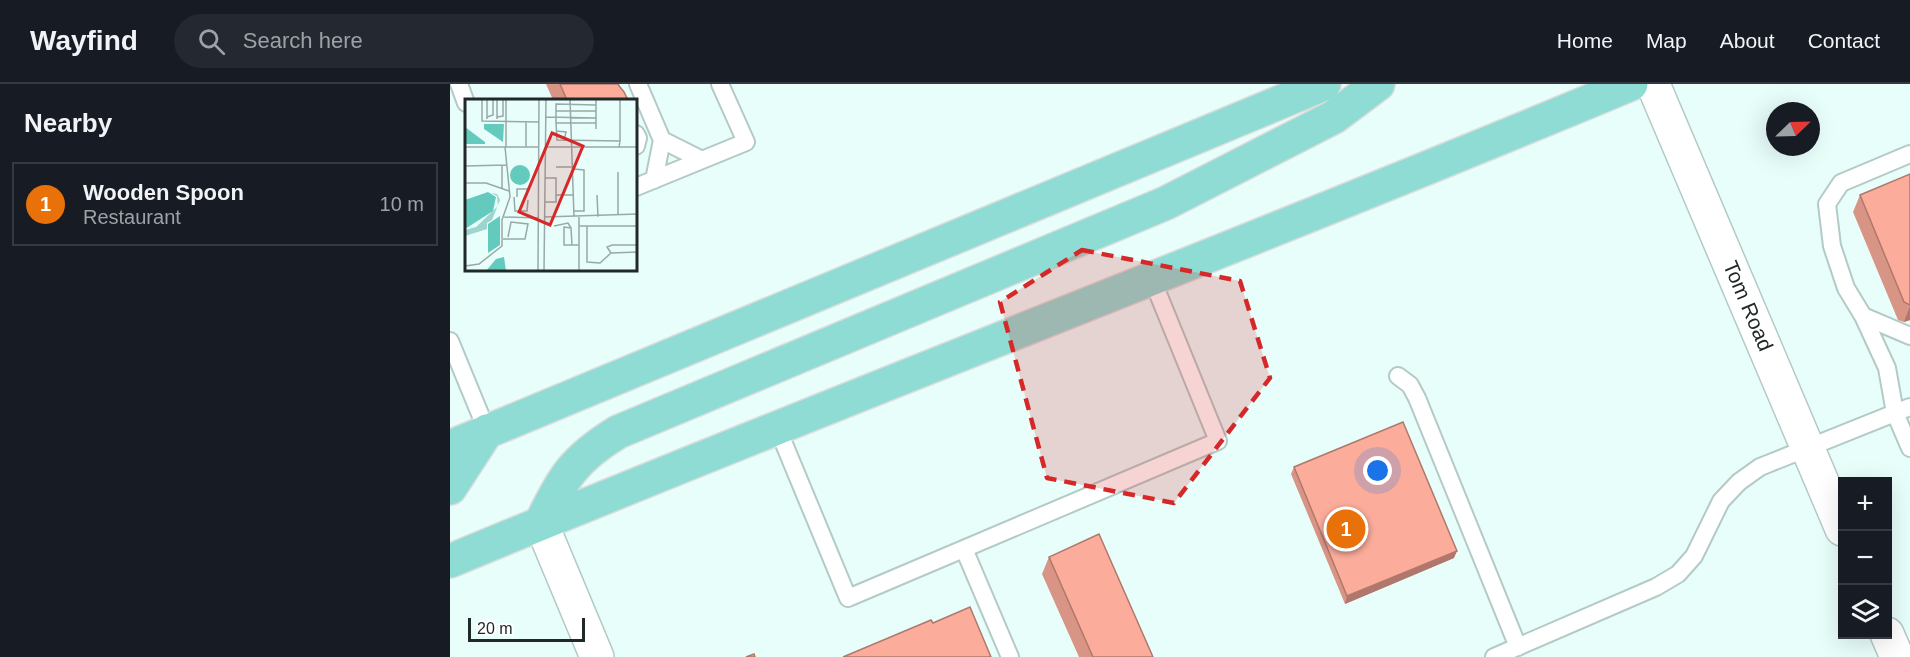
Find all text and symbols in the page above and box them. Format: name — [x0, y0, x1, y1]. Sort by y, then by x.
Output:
search box — [174, 14, 594, 68]
text: Wayfind — [30, 25, 138, 56]
icon: search — [195, 25, 228, 58]
text: Search here — [243, 28, 363, 53]
text: Home — [1557, 29, 1613, 52]
text: Map — [1646, 29, 1687, 52]
text: About — [1720, 29, 1775, 52]
text: Contact — [1808, 29, 1880, 52]
inset map — [465, 99, 638, 272]
north arrow — [1766, 102, 1820, 156]
text: Nearby — [24, 108, 112, 138]
text: Wooden Spoon — [83, 180, 244, 205]
text: 1 — [40, 193, 51, 215]
text: 10 m — [380, 193, 424, 215]
text: Restaurant — [83, 206, 181, 228]
street label: Tom Road — [1719, 257, 1778, 354]
your location — [1363, 456, 1392, 485]
map controls — [1838, 477, 1892, 639]
button: + — [1838, 477, 1892, 531]
pin: 1 — [1326, 506, 1366, 552]
button: − — [1838, 531, 1892, 585]
button: layers — [1838, 585, 1892, 639]
scale bar — [468, 615, 585, 642]
text: 20 m — [477, 620, 513, 637]

